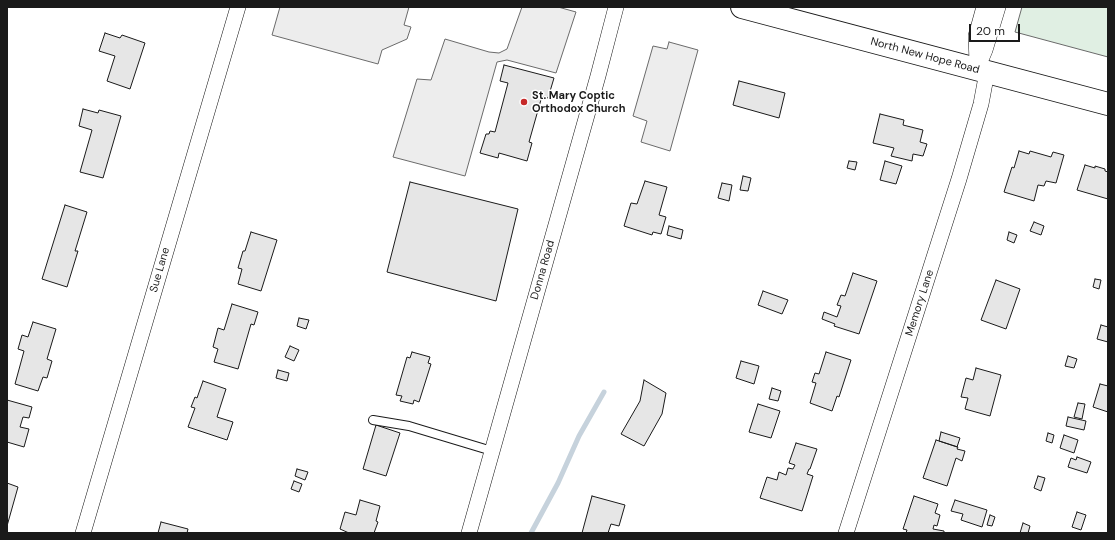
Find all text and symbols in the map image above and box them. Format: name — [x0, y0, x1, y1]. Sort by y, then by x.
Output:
scale bar — [971, 16, 1022, 42]
text: 20 m — [976, 23, 1005, 39]
street label: North New Hope Road — [869, 35, 981, 77]
place label: St. Mary Coptic Orthodox Church — [532, 89, 625, 115]
marker: St. Mary Coptic Orthodox Church — [519, 97, 529, 107]
street label: Donna Road — [528, 239, 558, 301]
street label: Sue Lane — [147, 246, 173, 294]
street label: Memory Lane — [903, 268, 937, 338]

